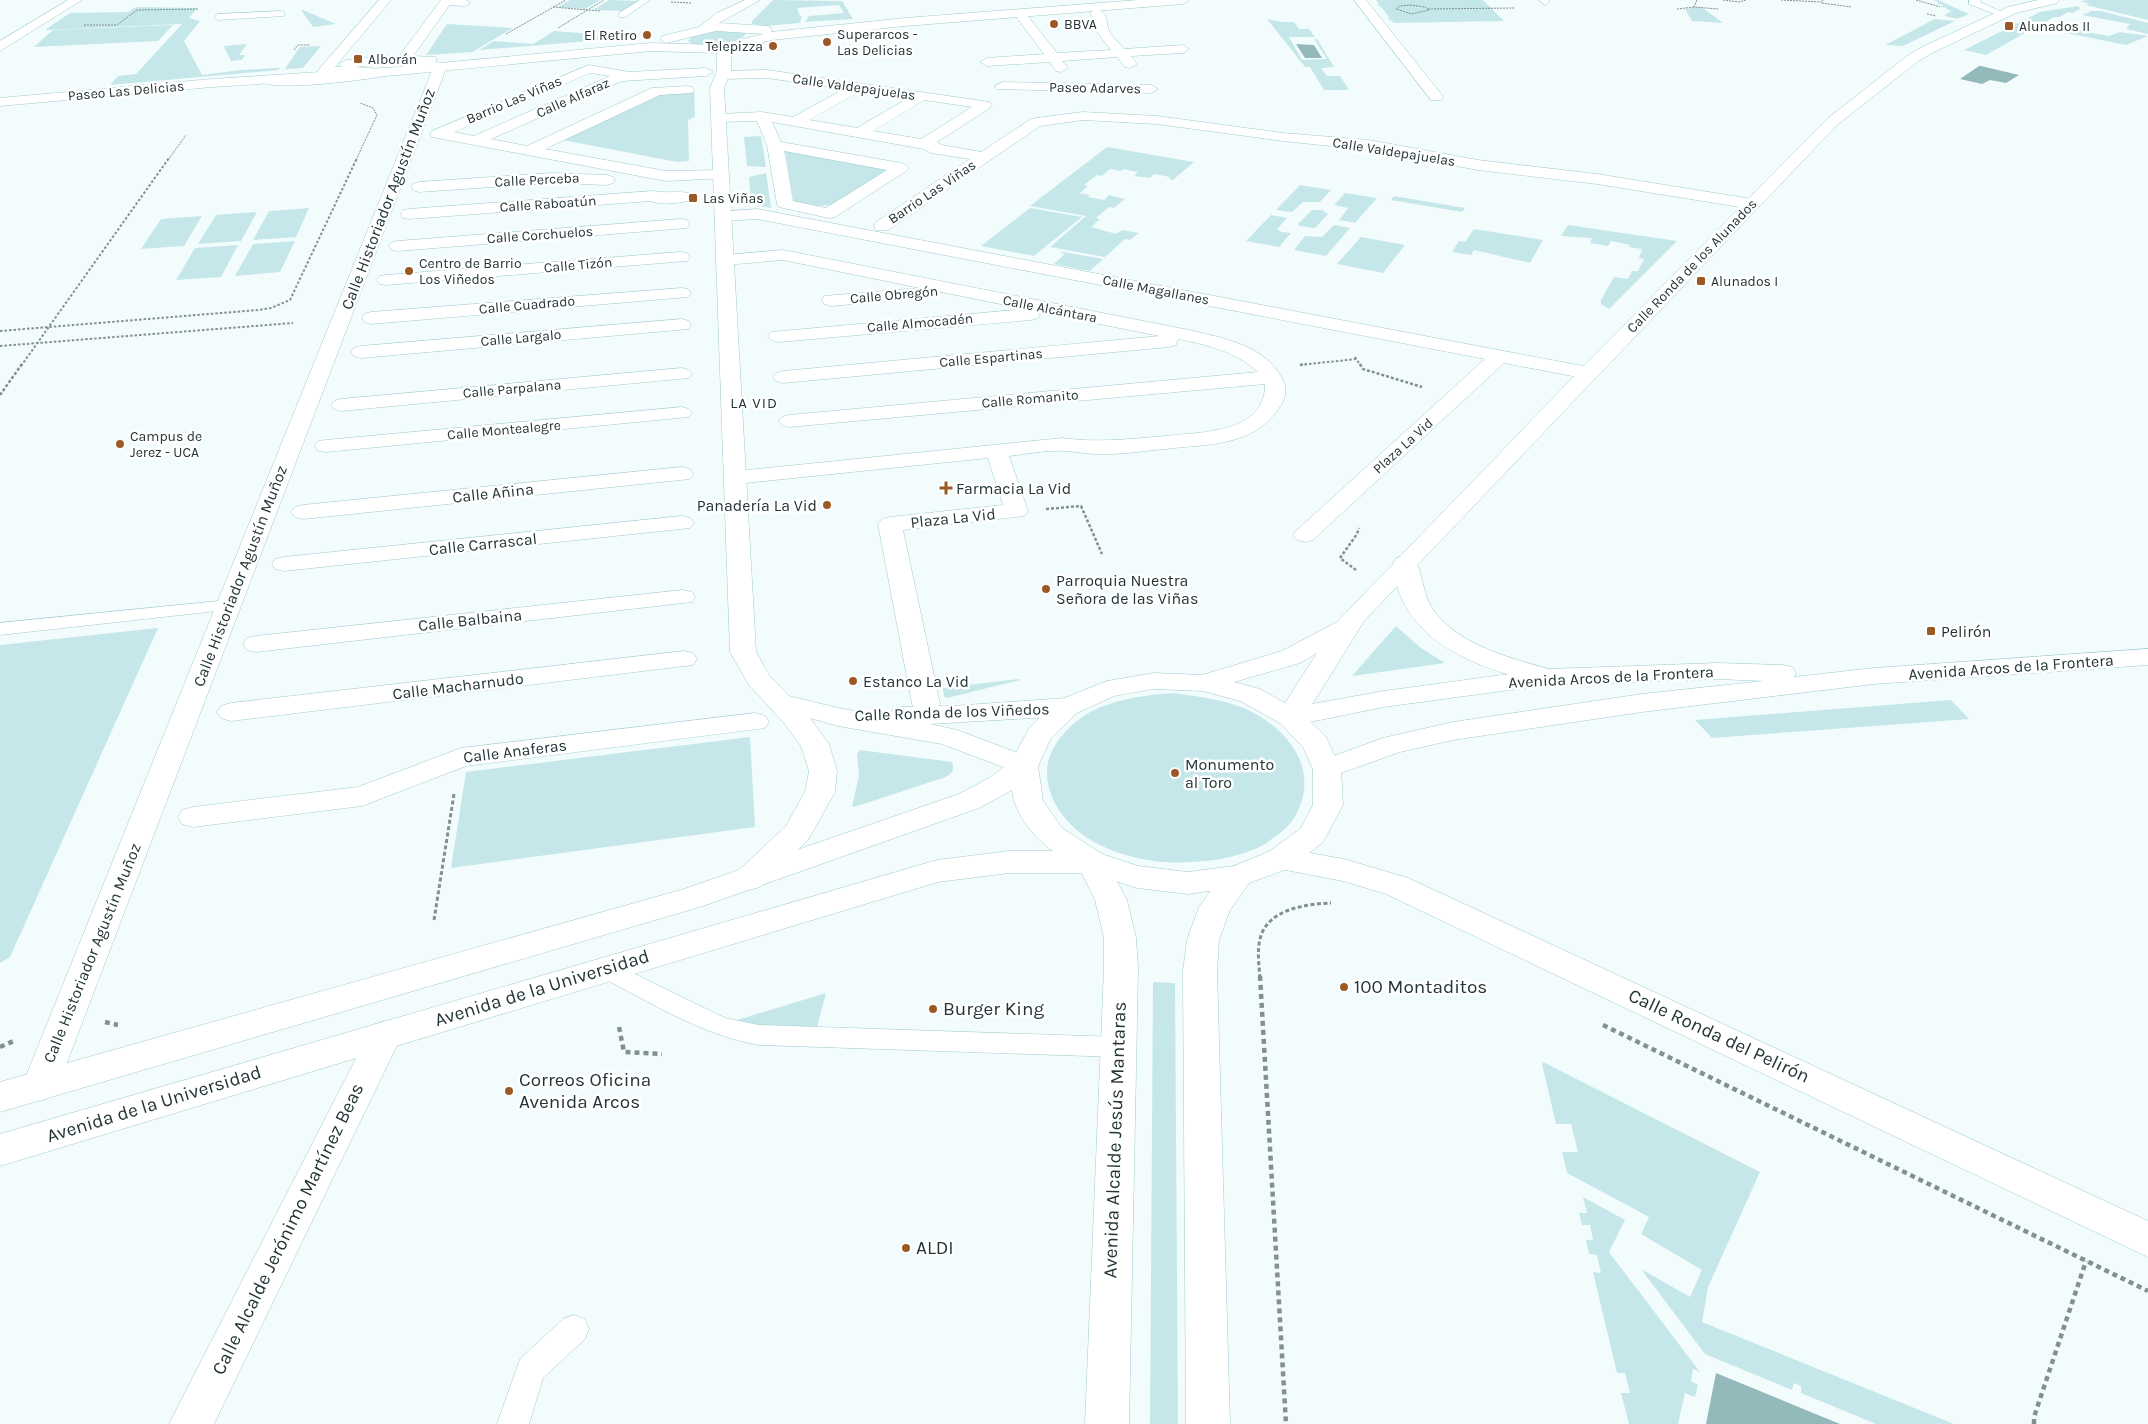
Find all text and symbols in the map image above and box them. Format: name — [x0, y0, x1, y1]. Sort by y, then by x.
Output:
place label: BBVA — [1064, 16, 1097, 33]
marker: BBVA — [1048, 18, 1060, 30]
place label: Alunados II — [2019, 18, 2090, 35]
marker: Alunados II — [2003, 20, 2015, 32]
place label: Superarcos - Las Delicias — [837, 26, 918, 59]
place label: El Retiro — [584, 27, 637, 44]
marker: El Retiro — [641, 29, 653, 41]
marker: Superarcos - Las Delicias — [821, 36, 833, 48]
place label: Telepizza — [705, 38, 763, 55]
marker: Telepizza — [767, 40, 779, 52]
place label: Alborán — [368, 51, 417, 68]
marker: Alborán — [352, 53, 364, 65]
street label: Calle Valdepajuelas — [791, 70, 917, 104]
street label: Barrio Las Viñas — [464, 72, 564, 128]
street label: Calle Alfaraz — [534, 74, 612, 122]
street label: Paseo Las Delicias — [67, 77, 185, 105]
street label: Paseo Adarves — [1049, 79, 1141, 97]
street label: Calle Historiador Agustín Muñoz — [337, 86, 439, 312]
street label: Calle Valdepajuelas — [1331, 134, 1457, 170]
street label: Barrio Las Viñas — [885, 156, 979, 228]
street label: Calle Perceba — [494, 169, 580, 191]
place label: Las Viñas — [703, 190, 764, 207]
street label: Calle Raboatún — [499, 192, 597, 216]
marker: Las Viñas — [687, 192, 699, 204]
street label: Calle Ronda de los Alunados — [1624, 195, 1760, 337]
street label: Calle Corchuelos — [486, 223, 594, 247]
street label: Calle Tizón — [543, 254, 613, 276]
place label: Centro de Barrio Los Viñedos — [419, 255, 522, 288]
marker: Centro de Barrio Los Viñedos — [403, 265, 415, 277]
street label: Calle Magallanes — [1101, 271, 1211, 309]
place label: Alunados I — [1711, 273, 1778, 290]
marker: Alunados I — [1695, 275, 1707, 287]
street label: Calle Obregón — [849, 283, 939, 307]
street label: Calle Cuadrado — [478, 292, 576, 318]
street label: Calle Alcántara — [1001, 292, 1099, 326]
street label: Calle Almocadén — [866, 310, 974, 336]
street label: Calle Largalo — [480, 326, 562, 350]
street label: Calle Espartinas — [939, 345, 1043, 371]
street label: Calle Parpalana — [462, 376, 562, 402]
street label: Calle Romanito — [981, 386, 1079, 412]
district label: LA VID — [730, 394, 778, 412]
street label: Plaza La Vid — [1369, 415, 1437, 477]
street label: Calle Montealegre — [446, 417, 562, 443]
place label: Campus de Jerez - UCA — [130, 428, 202, 461]
marker: Campus de Jerez - UCA — [114, 438, 126, 450]
street label: Calle Historiador Agustín Muñoz — [189, 463, 291, 689]
street label: Calle Añina — [451, 479, 535, 507]
place label: Farmacia La Vid — [956, 479, 1071, 498]
marker: Farmacia La Vid — [940, 482, 952, 494]
place label: Panadería La Vid — [697, 496, 817, 515]
marker: Panadería La Vid — [821, 499, 833, 511]
street label: Plaza La Vid — [909, 504, 997, 532]
street label: Calle Carrascal — [428, 529, 538, 559]
place label: Parroquia Nuestra Señora de las Viñas — [1056, 571, 1198, 608]
marker: Parroquia Nuestra Señora de las Viñas — [1040, 583, 1052, 595]
street label: Calle Balbaina — [417, 605, 523, 635]
place label: Pelirón — [1941, 622, 1992, 641]
marker: Pelirón — [1925, 625, 1937, 637]
street label: Avenida Arcos de la Frontera — [1908, 650, 2114, 684]
street label: Avenida Arcos de la Frontera — [1508, 662, 1714, 692]
street label: Calle Macharnudo — [391, 669, 525, 703]
place label: Estanco La Vid — [863, 672, 969, 691]
marker: Estanco La Vid — [847, 675, 859, 687]
street label: Calle Ronda de los Viñedos — [854, 699, 1050, 725]
street label: Calle Anaferas — [462, 735, 568, 767]
place label: Monumento al Toro — [1185, 755, 1274, 792]
marker: Monumento al Toro — [1169, 767, 1181, 779]
street label: Calle Historiador Agustín Muñoz — [39, 840, 145, 1066]
street label: Avenida de la Universidad — [432, 945, 652, 1031]
place label: 100 Montaditos — [1354, 976, 1487, 998]
marker: 100 Montaditos — [1338, 981, 1350, 993]
street label: Calle Ronda del Pelirón — [1625, 984, 1813, 1088]
place label: Burger King — [943, 998, 1044, 1020]
street label: Avenida Alcalde Jesús Mantaras — [1099, 1001, 1131, 1279]
marker: Burger King — [927, 1003, 939, 1015]
street label: Avenida de la Universidad — [44, 1061, 264, 1147]
place label: Correos Oficina Avenida Arcos — [519, 1069, 651, 1113]
street label: Calle Alcalde Jerónimo Martínez Beas — [208, 1080, 368, 1378]
marker: Correos Oficina Avenida Arcos — [503, 1085, 515, 1097]
place label: ALDI — [916, 1237, 954, 1259]
marker: ALDI — [900, 1242, 912, 1254]

